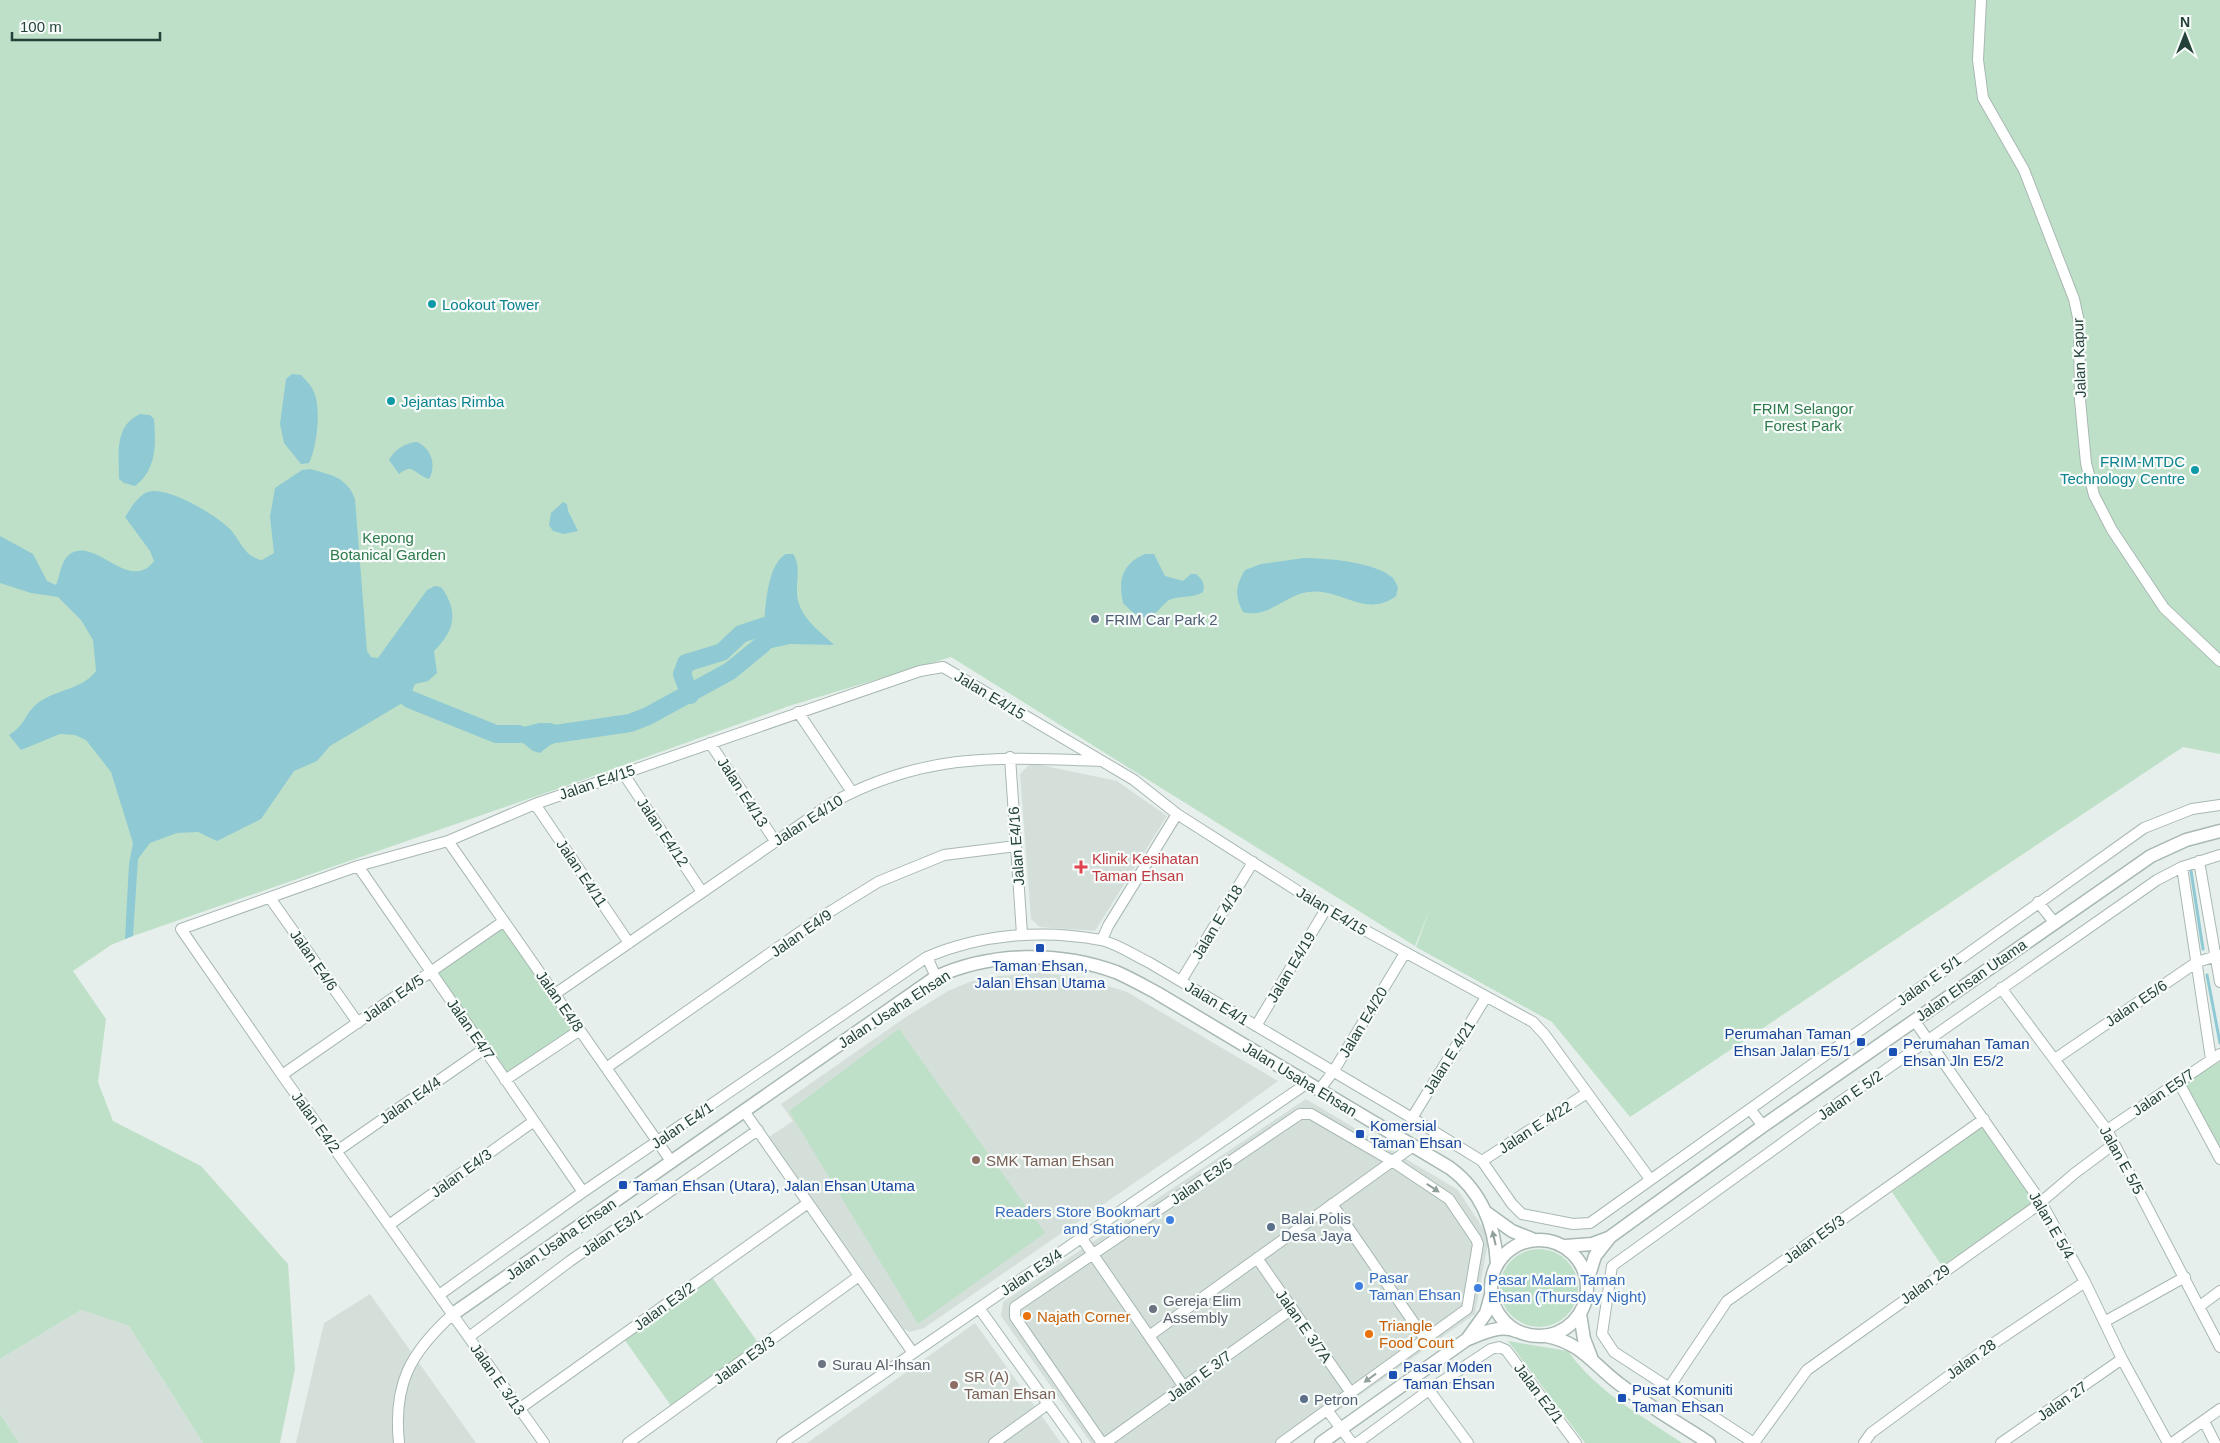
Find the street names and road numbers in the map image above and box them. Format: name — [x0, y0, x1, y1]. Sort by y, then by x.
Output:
street label: Jalan Kapur — [2069, 318, 2089, 398]
street label: Jalan E4/15 — [952, 667, 1028, 723]
street label: Jalan E4/13 — [714, 754, 772, 830]
street label: Jalan E4/15 — [557, 761, 637, 803]
street label: Jalan E4/10 — [770, 791, 846, 849]
street label: Jalan E4/12 — [634, 794, 692, 870]
street label: Jalan E4/16 — [1005, 806, 1027, 886]
street label: Jalan E4/11 — [553, 836, 611, 910]
street label: Jalan E 4/18 — [1188, 882, 1246, 962]
street label: Jalan E4/15 — [1294, 883, 1370, 939]
street label: Jalan E4/9 — [767, 906, 835, 960]
street label: Jalan E4/6 — [287, 926, 341, 994]
street label: Jalan E4/19 — [1263, 929, 1319, 1005]
street label: Jalan Ehsan Utama — [1913, 935, 2030, 1025]
street label: Jalan E 5/1 — [1894, 951, 1964, 1009]
street label: Jalan Usaha Ehsan — [835, 966, 953, 1052]
street label: Jalan E4/8 — [533, 967, 587, 1035]
street label: Jalan E4/5 — [359, 971, 427, 1025]
street label: Jalan E5/6 — [2102, 976, 2170, 1030]
street label: Jalan E4/1 — [1182, 977, 1252, 1029]
street label: Jalan E4/20 — [1335, 984, 1391, 1060]
street label: Jalan E4/7 — [444, 995, 498, 1063]
street label: Jalan E 4/21 — [1420, 1017, 1478, 1097]
street label: Jalan Usaha Ehsan — [1240, 1038, 1360, 1120]
street label: Jalan E5/7 — [2129, 1065, 2197, 1119]
street label: Jalan E 5/2 — [1814, 1067, 1886, 1123]
street label: Jalan E4/4 — [376, 1073, 444, 1127]
street label: Jalan E4/2 — [288, 1088, 344, 1156]
street label: Jalan E 4/22 — [1495, 1097, 1575, 1157]
street label: Jalan E4/1 — [648, 1098, 716, 1152]
street label: Jalan E 5/5 — [2096, 1123, 2148, 1197]
street label: Jalan E4/3 — [427, 1145, 495, 1201]
street label: Jalan E3/5 — [1167, 1154, 1235, 1208]
street label: Jalan E 5/4 — [2026, 1188, 2078, 1262]
street label: Jalan Usaha Ehsan — [503, 1195, 619, 1283]
street label: Jalan E3/1 — [578, 1205, 646, 1259]
street label: Jalan E5/3 — [1780, 1211, 1848, 1267]
street label: Jalan E3/4 — [997, 1245, 1065, 1299]
street label: Jalan 29 — [1897, 1260, 1953, 1308]
street label: Jalan E3/2 — [630, 1278, 698, 1334]
street label: Jalan E 3/7A — [1273, 1286, 1335, 1366]
street label: Jalan E3/3 — [710, 1332, 778, 1388]
street label: Jalan 28 — [1943, 1335, 1999, 1383]
street label: Jalan E 3/13 — [467, 1340, 529, 1418]
street label: Jalan E 3/7 — [1164, 1347, 1234, 1405]
street label: Jalan E2/1 — [1511, 1360, 1567, 1426]
street label: Jalan 27 — [2034, 1378, 2090, 1424]

